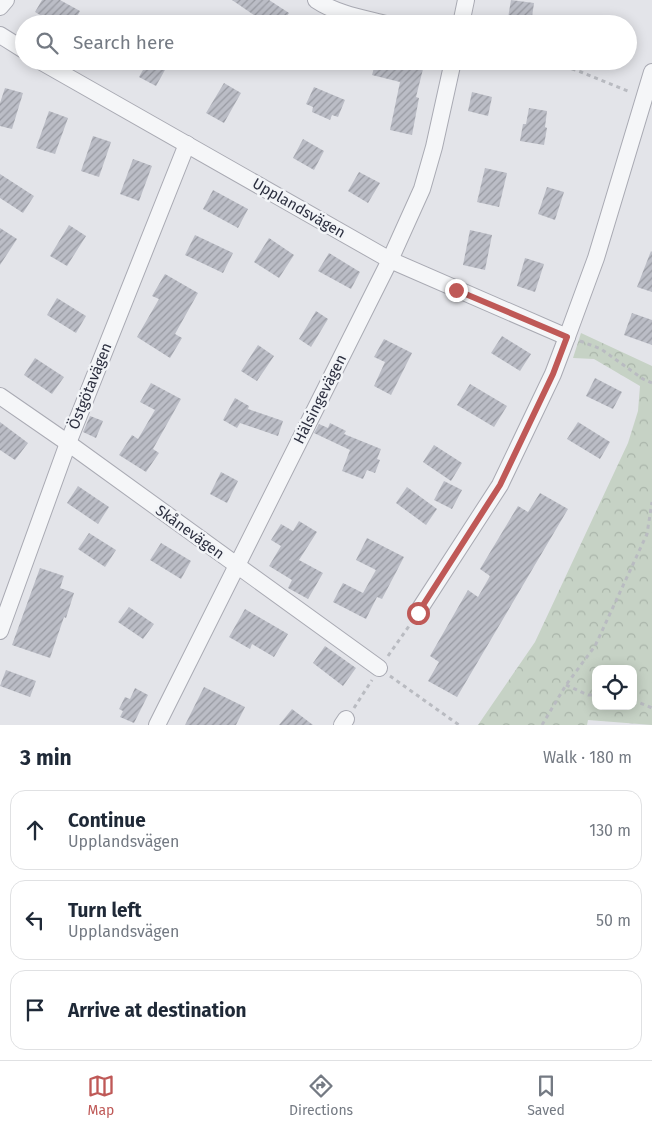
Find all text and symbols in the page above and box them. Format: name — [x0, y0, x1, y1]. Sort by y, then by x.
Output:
search box — [15, 15, 637, 70]
icon: search — [33, 29, 61, 57]
text: Search here — [73, 31, 174, 54]
street label: Upplandsvägen — [249, 174, 349, 242]
route end — [445, 279, 468, 302]
street label: Östgötavägen — [64, 340, 116, 432]
street label: Hälsingevägen — [290, 351, 350, 447]
street label: Skånevägen — [152, 501, 228, 563]
route start — [407, 602, 430, 625]
map controls — [592, 665, 637, 710]
button: locate — [592, 665, 637, 710]
text: 3 min — [20, 745, 72, 771]
text: Walk · 180 m — [543, 748, 632, 767]
text: Continue — [68, 809, 146, 832]
icon: ahead — [21, 816, 49, 844]
text: 130 m — [589, 821, 631, 840]
text: Upplandsvägen — [68, 832, 179, 851]
text: Turn left — [68, 899, 142, 922]
icon: left — [21, 906, 49, 934]
text: 50 m — [596, 911, 631, 930]
text: Upplandsvägen — [68, 922, 179, 941]
icon: arrive — [21, 996, 49, 1024]
text: Arrive at destination — [68, 999, 247, 1022]
tab: Map — [87, 1072, 115, 1119]
tab: Directions — [289, 1072, 353, 1119]
tab: Saved — [527, 1072, 565, 1119]

